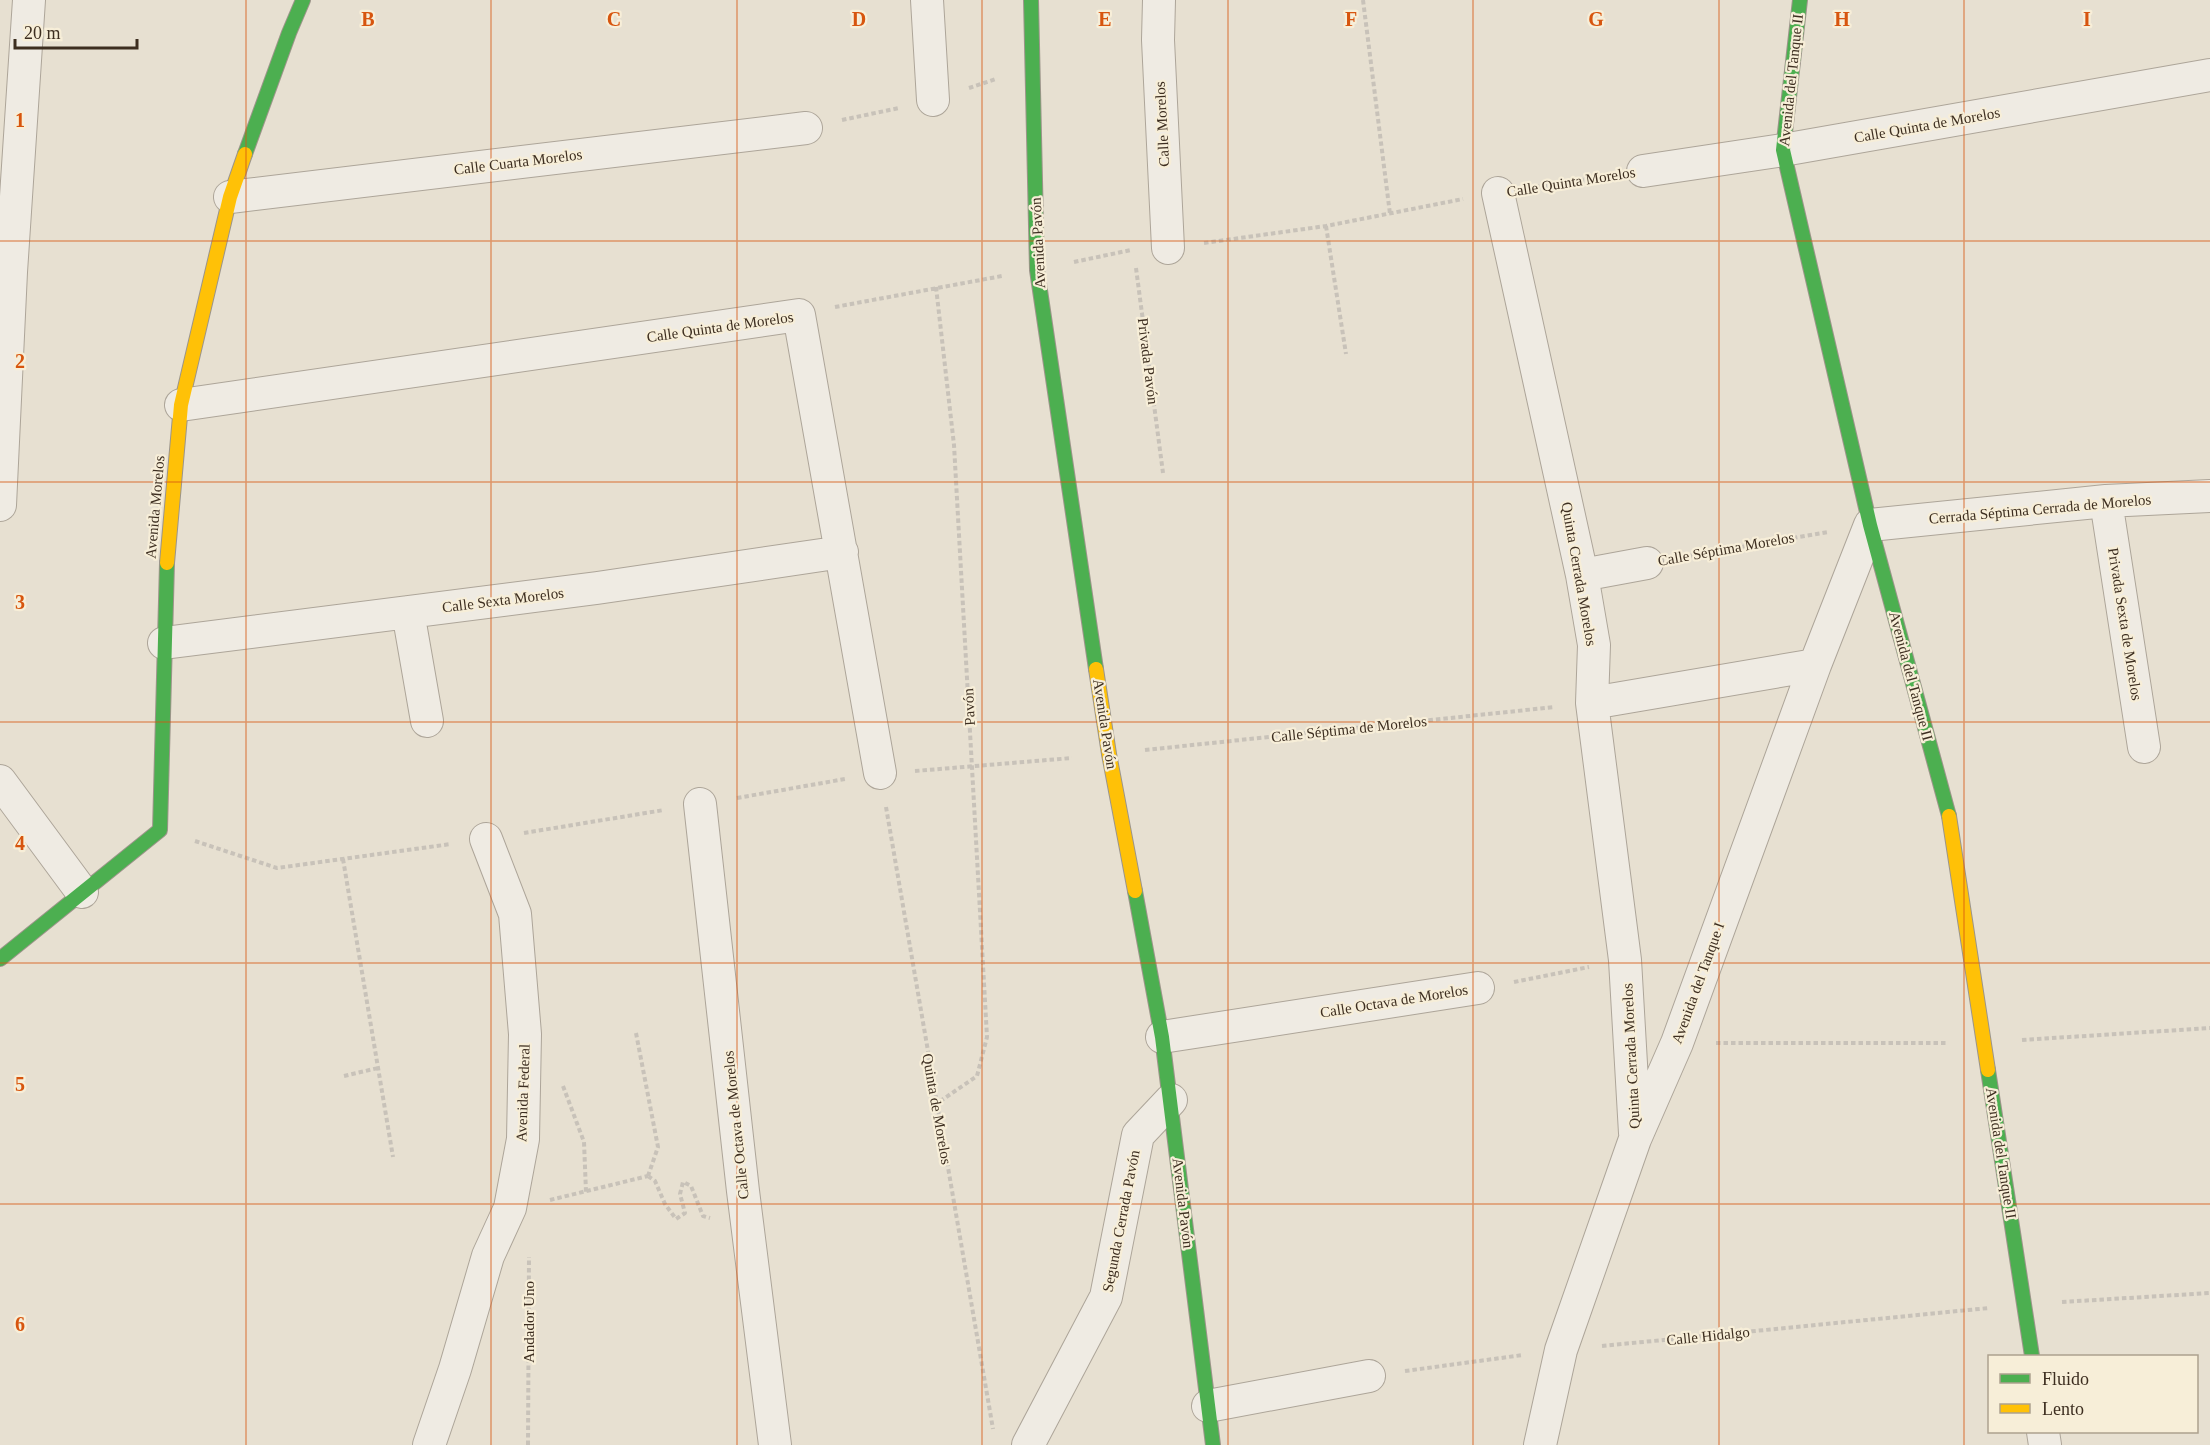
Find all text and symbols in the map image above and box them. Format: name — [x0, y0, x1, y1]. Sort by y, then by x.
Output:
text: B — [361, 8, 375, 30]
text: C — [607, 8, 621, 30]
text: D — [852, 8, 866, 30]
text: E — [1098, 8, 1112, 30]
text: F — [1345, 8, 1357, 30]
text: G — [1588, 8, 1604, 30]
text: H — [1834, 8, 1850, 30]
text: I — [2083, 8, 2091, 30]
scale bar — [15, 12, 136, 50]
street label: Avenida del Tanque II — [1776, 13, 1806, 147]
text: 20 m — [24, 23, 61, 43]
street label: Calle Morelos — [1152, 81, 1172, 167]
street label: Calle Quinta de Morelos — [1853, 104, 2001, 146]
text: 1 — [15, 109, 25, 131]
street label: Calle Cuarta Morelos — [453, 146, 583, 178]
street label: Calle Quinta Morelos — [1506, 164, 1637, 200]
street label: Avenida Pavón — [1028, 197, 1048, 289]
street label: Calle Quinta de Morelos — [646, 309, 794, 345]
street label: Privada Pavón — [1135, 317, 1161, 406]
text: 2 — [15, 350, 25, 372]
street label: Avenida Morelos — [143, 455, 167, 559]
street label: Cerrada Séptima Cerrada de Morelos — [1928, 491, 2152, 527]
street label: Quinta Cerrada Morelos — [1558, 501, 1600, 647]
street label: Calle Séptima Morelos — [1657, 529, 1796, 569]
street label: Privada Sexta de Morelos — [2105, 546, 2145, 702]
street label: Calle Sexta Morelos — [441, 585, 565, 615]
text: 3 — [15, 591, 25, 613]
street label: Avenida del Tanque II — [1886, 610, 1936, 742]
street label: Avenida Pavón — [1090, 678, 1120, 771]
street label: Pavón — [960, 687, 978, 726]
street label: Calle Séptima de Morelos — [1270, 713, 1428, 745]
text: 4 — [15, 832, 25, 854]
street label: Avenida del Tanque I — [1669, 920, 1727, 1046]
street label: Calle Octava de Morelos — [1319, 981, 1469, 1021]
street label: Quinta Cerrada Morelos — [1619, 983, 1643, 1129]
street label: Avenida Federal — [513, 1044, 533, 1142]
street label: Calle Octava de Morelos — [720, 1050, 752, 1200]
street label: Quinta de Morelos — [919, 1052, 955, 1166]
text: 5 — [15, 1073, 25, 1095]
street label: Avenida del Tanque II — [1983, 1086, 2019, 1220]
street label: Segunda Cerrada Pavón — [1099, 1148, 1143, 1293]
street label: Avenida Pavón — [1170, 1157, 1197, 1250]
street label: Andador Uno — [521, 1281, 537, 1363]
text: 6 — [15, 1313, 25, 1335]
street label: Calle Hidalgo — [1666, 1324, 1750, 1348]
legend — [1988, 1355, 2198, 1433]
text: Fluido — [2042, 1369, 2089, 1389]
text: Lento — [2042, 1399, 2084, 1419]

